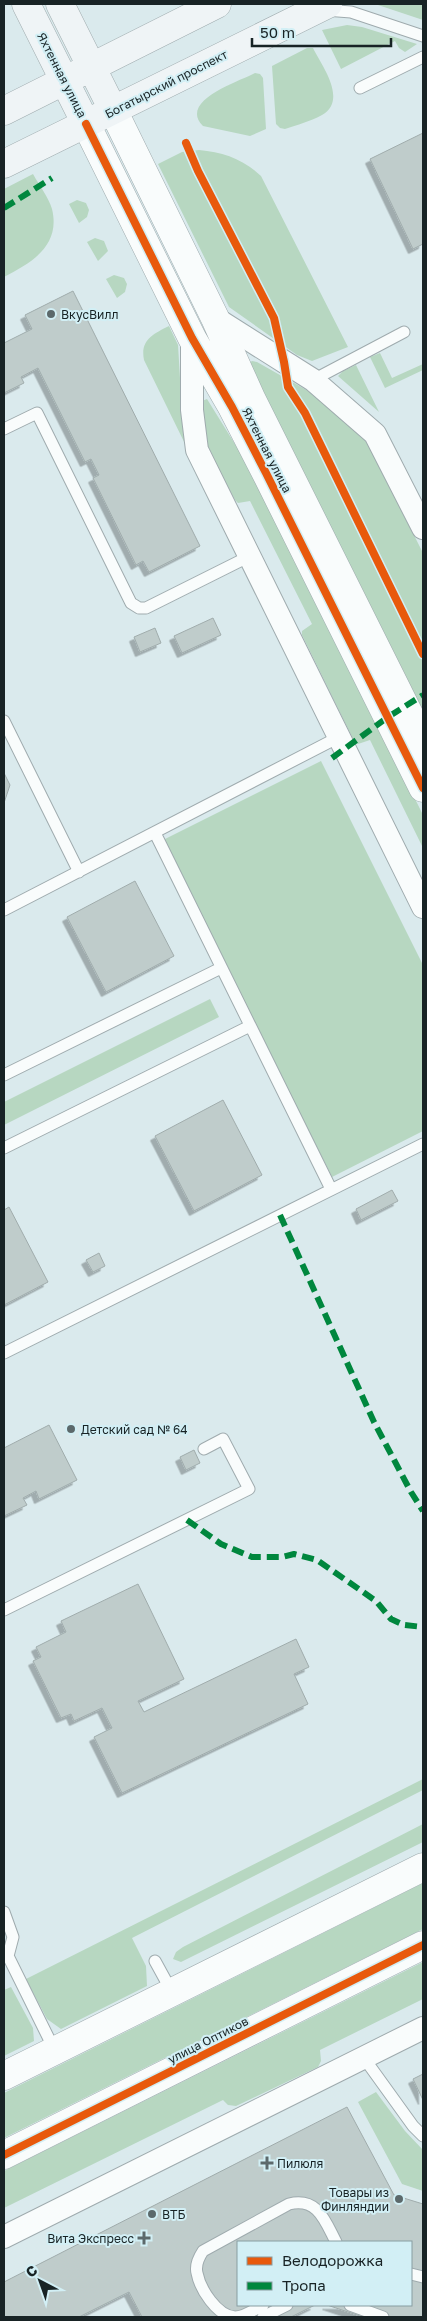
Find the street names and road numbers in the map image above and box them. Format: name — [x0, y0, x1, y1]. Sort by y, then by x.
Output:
street label: Яхтенная улица — [34, 30, 90, 120]
street label: Богатырский проспект — [102, 47, 230, 121]
street label: Яхтенная улица — [239, 405, 295, 495]
street label: улица Оптиков — [165, 2013, 251, 2067]

